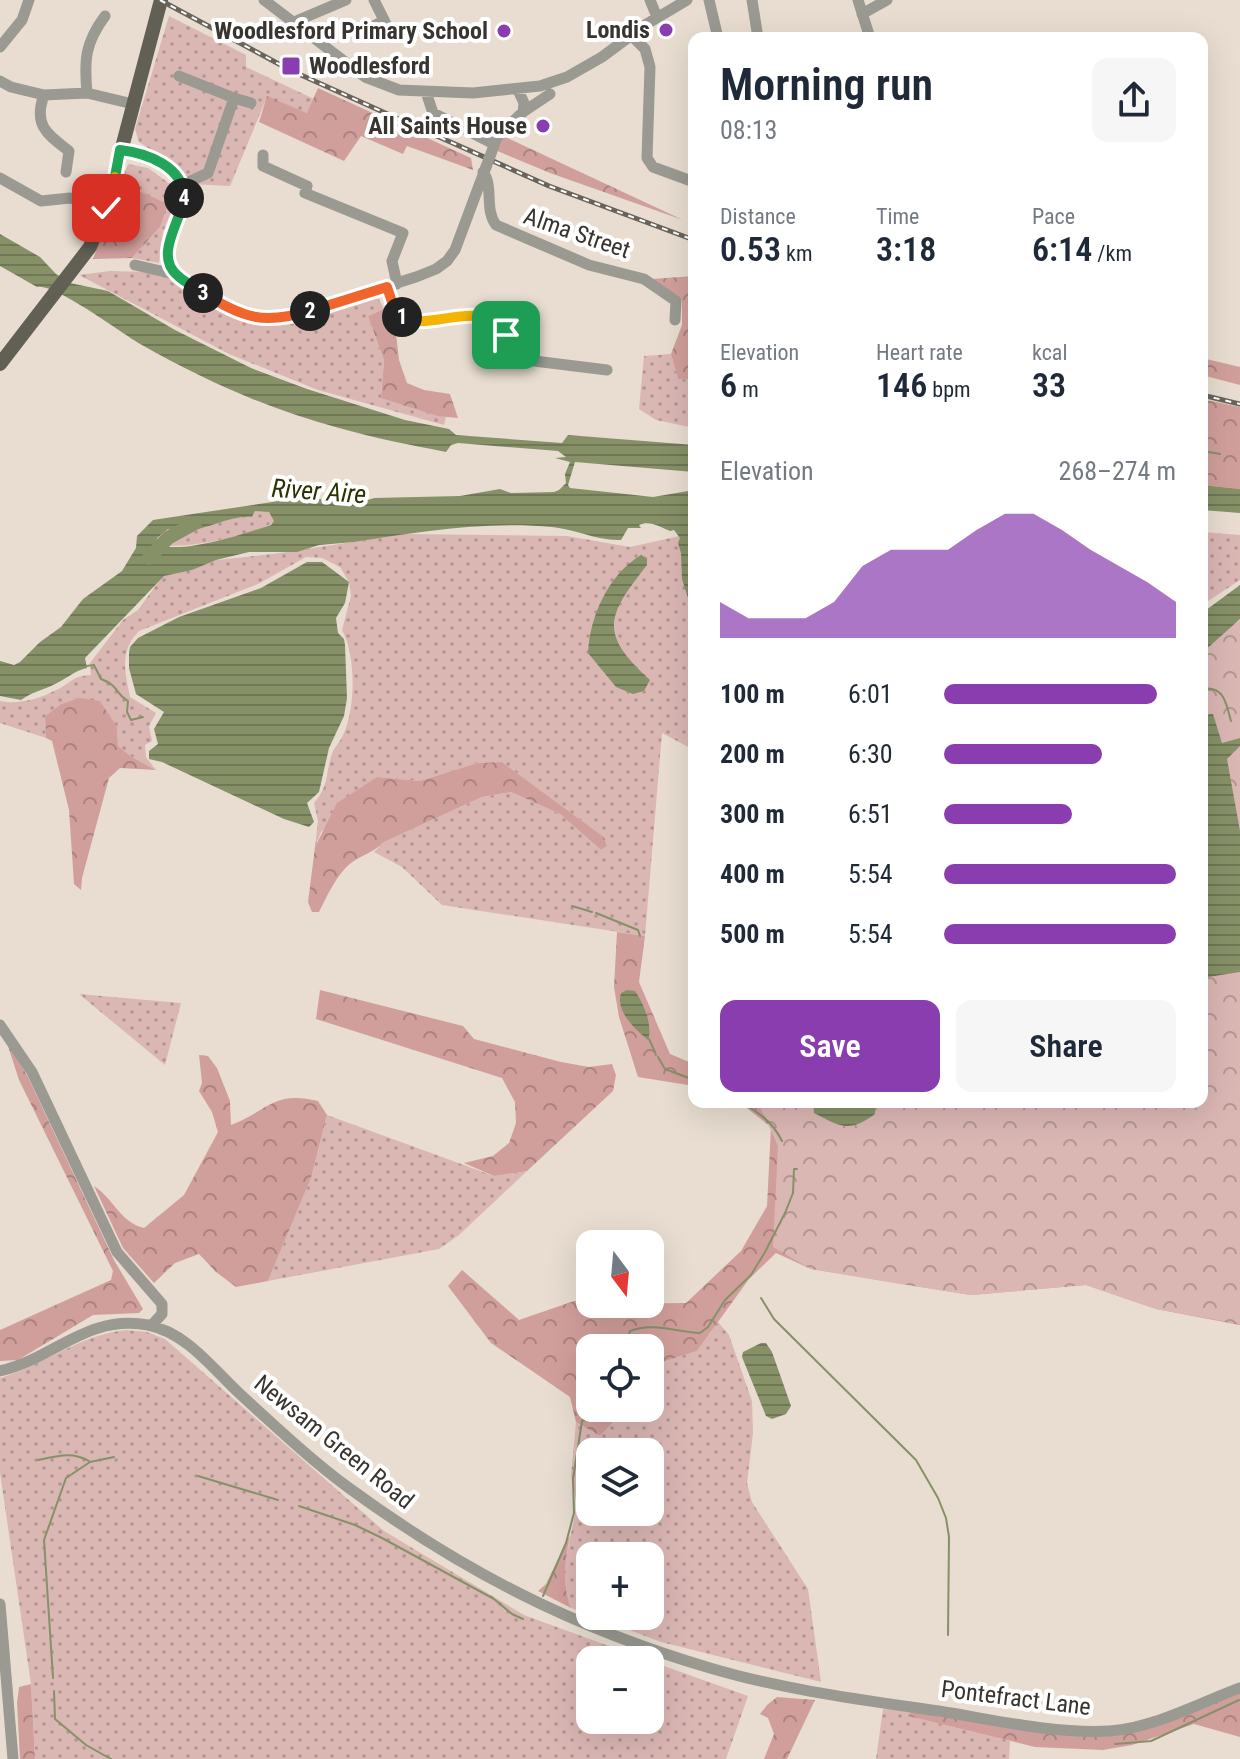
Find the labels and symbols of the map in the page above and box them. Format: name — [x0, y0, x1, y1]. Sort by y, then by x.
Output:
place label: Londis — [586, 16, 650, 44]
place label: Woodlesford Primary School — [214, 17, 488, 45]
marker: Londis — [657, 21, 675, 39]
marker: Woodlesford Primary School — [495, 22, 513, 40]
place label: Woodlesford — [309, 52, 430, 80]
marker: Woodlesford — [280, 55, 302, 77]
place label: All Saints House — [368, 112, 527, 140]
marker: All Saints House — [534, 117, 552, 135]
pin — [72, 174, 140, 242]
pin: 4 — [164, 178, 204, 218]
street label: Alma Street — [520, 202, 634, 264]
pin: 3 — [183, 273, 223, 313]
pin: 2 — [290, 291, 330, 331]
pin: 1 — [382, 297, 422, 337]
pin — [472, 301, 540, 369]
water label: River Aire — [271, 473, 367, 509]
north arrow — [576, 1230, 664, 1318]
street label: Newsam Green Road — [249, 1369, 419, 1515]
street label: Pontefract Lane — [940, 1675, 1092, 1721]

